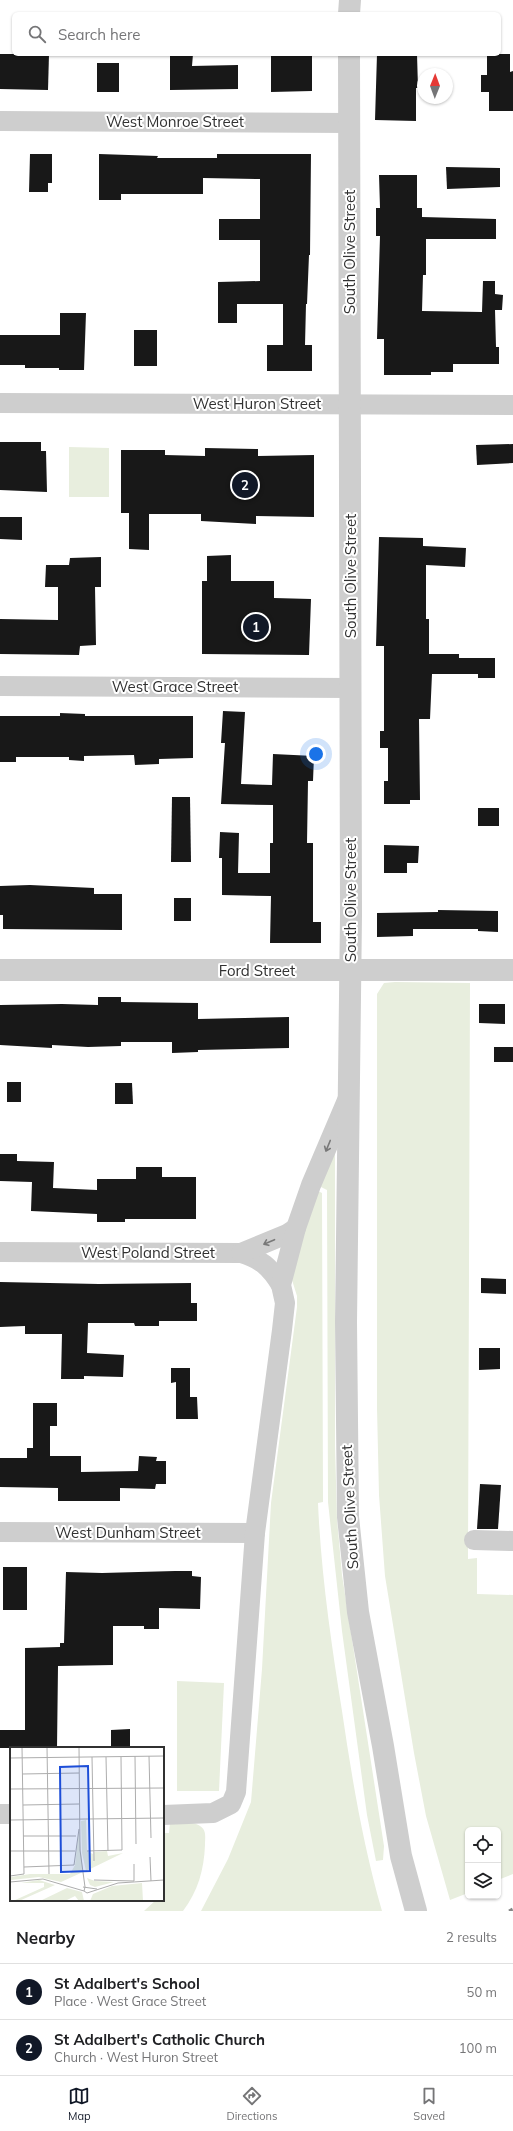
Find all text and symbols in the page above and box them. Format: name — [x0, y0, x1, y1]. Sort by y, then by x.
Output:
search box — [12, 12, 501, 56]
icon: search — [26, 23, 48, 45]
text: Search here — [58, 25, 140, 44]
north arrow — [417, 68, 453, 104]
street label: West Monroe Street — [106, 112, 244, 131]
street label: South Olive Street — [340, 190, 359, 314]
street label: West Huron Street — [193, 394, 321, 413]
pin: 2 — [232, 470, 258, 500]
street label: South Olive Street — [341, 514, 360, 638]
pin: 1 — [243, 612, 269, 642]
street label: West Grace Street — [112, 677, 238, 696]
your location — [306, 744, 326, 764]
street label: South Olive Street — [341, 838, 360, 962]
street label: Ford Street — [219, 961, 295, 980]
one-way arrow — [324, 1140, 331, 1152]
one-way arrow — [264, 1238, 276, 1246]
street label: West Poland Street — [81, 1243, 215, 1262]
street label: South Olive Street — [337, 1444, 362, 1570]
street label: West Dunham Street — [55, 1523, 201, 1542]
inset map — [10, 1747, 164, 1901]
map controls — [465, 1827, 501, 1899]
button: locate — [465, 1827, 501, 1863]
button: layers — [465, 1863, 501, 1899]
text: Nearby — [16, 1927, 75, 1948]
text: 2 results — [446, 1929, 497, 1945]
text: St Adalbert's School — [54, 1974, 200, 1993]
text: 1 — [25, 1984, 33, 2000]
text: 50 m — [467, 1984, 497, 2000]
text: Place · West Grace Street — [54, 1993, 206, 2009]
text: St Adalbert's Catholic Church — [54, 2030, 265, 2049]
text: 2 — [25, 2040, 33, 2056]
text: 100 m — [459, 2040, 497, 2056]
text: Church · West Huron Street — [54, 2049, 218, 2065]
tab: Map — [68, 2085, 91, 2123]
tab: Directions — [227, 2085, 277, 2123]
tab: Saved — [413, 2085, 445, 2123]

